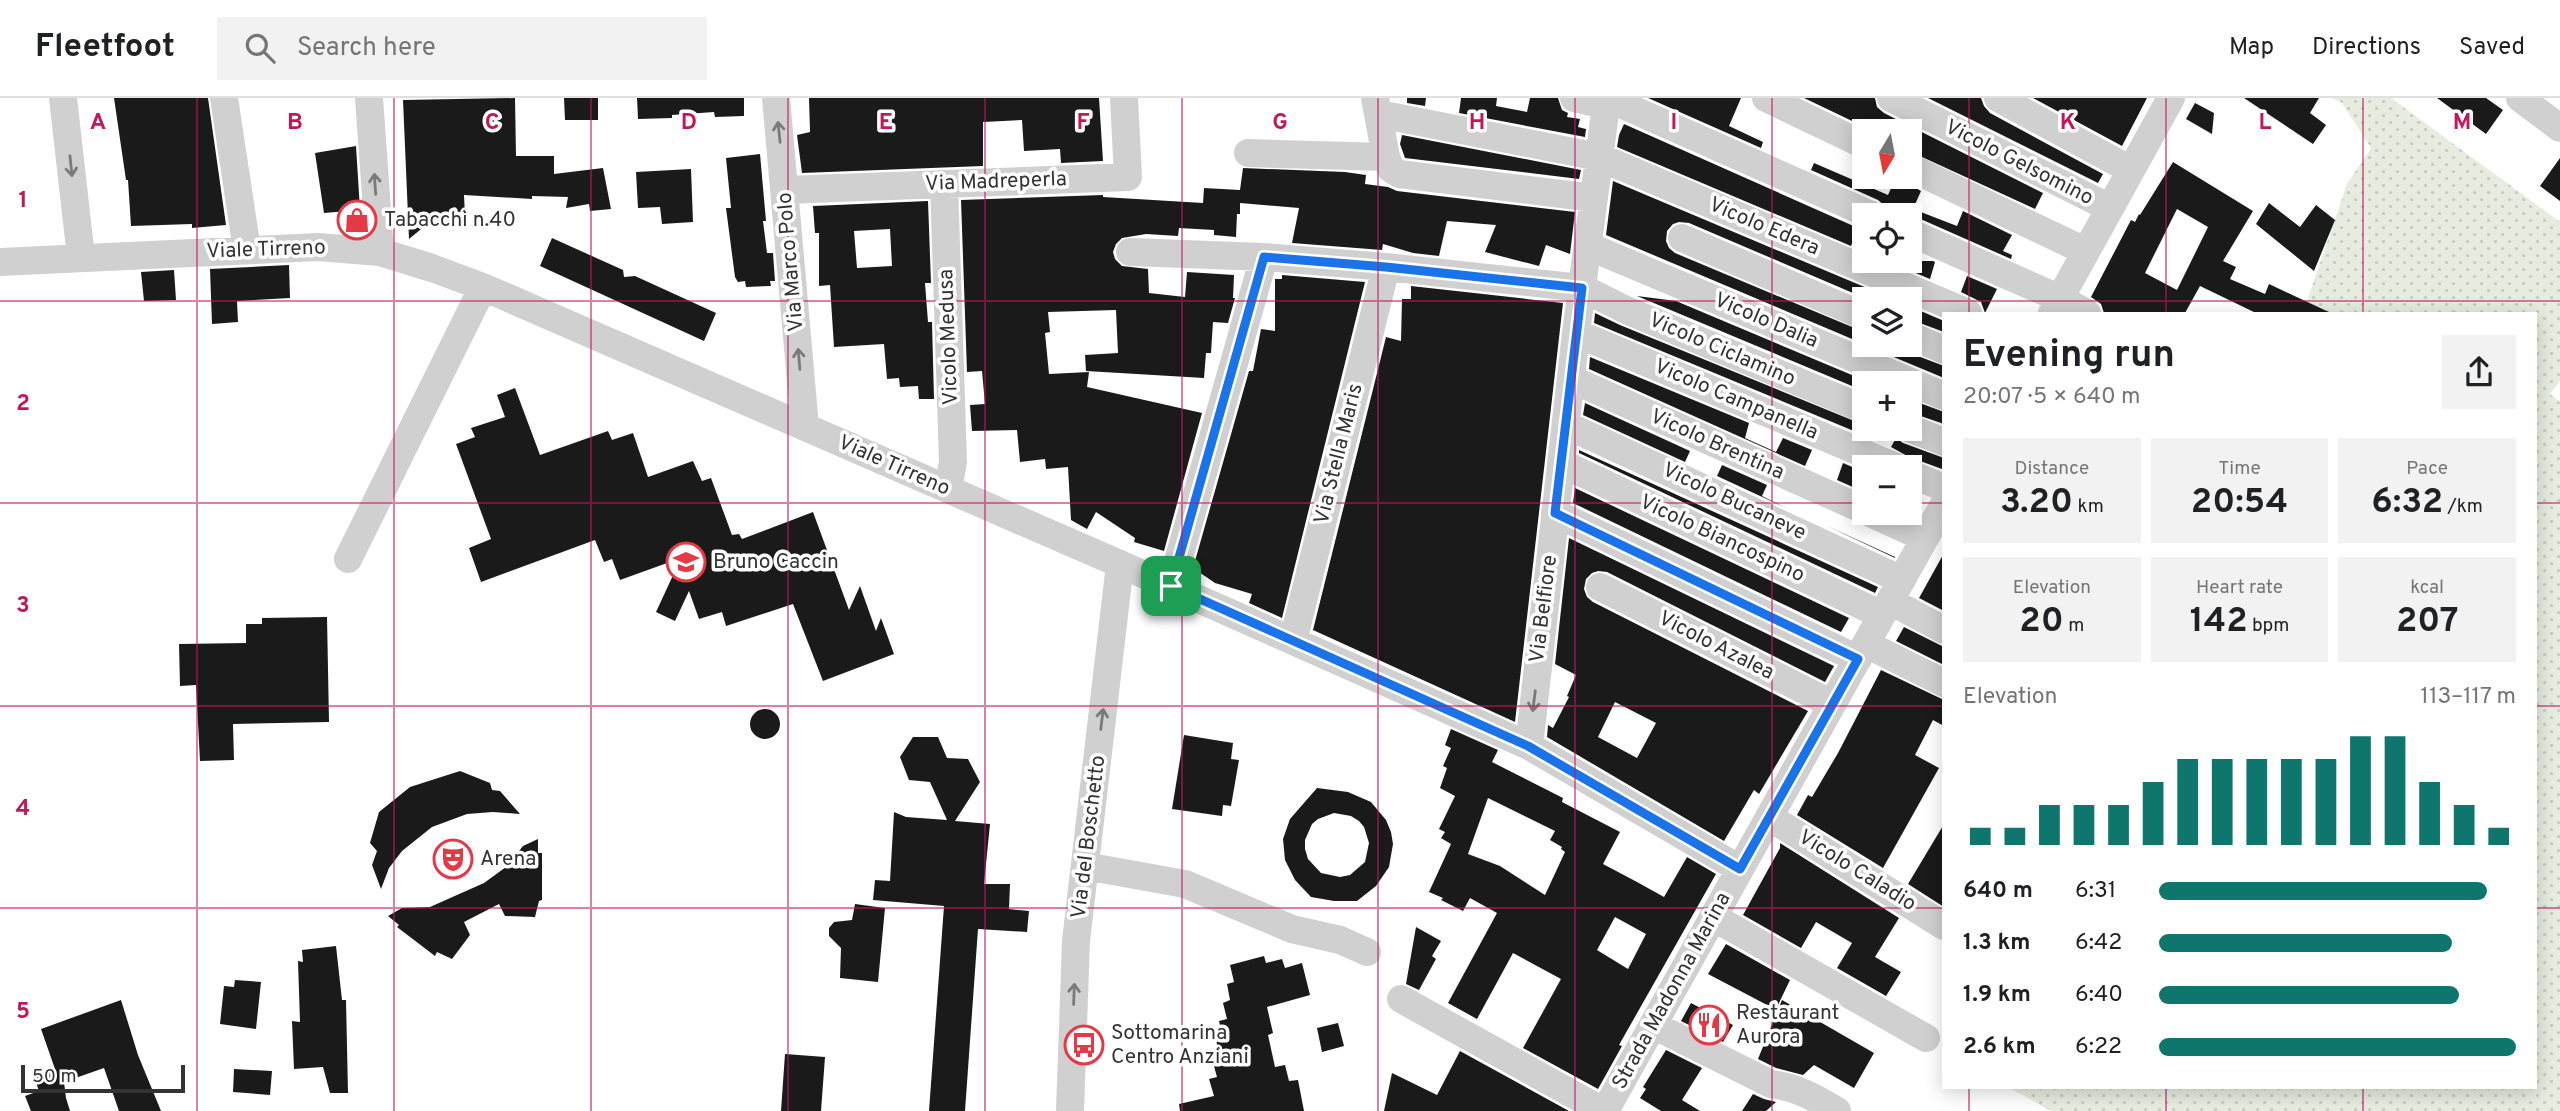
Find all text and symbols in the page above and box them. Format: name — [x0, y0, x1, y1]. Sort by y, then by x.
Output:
search box — [217, 17, 707, 80]
text: Fleetfoot — [35, 27, 175, 69]
icon: search — [241, 29, 279, 67]
text: Search here — [297, 32, 436, 65]
text: Map — [2229, 33, 2274, 63]
text: Directions — [2312, 33, 2421, 63]
text: Saved — [2459, 33, 2525, 63]
text: A — [90, 109, 106, 138]
text: B — [287, 109, 303, 138]
text: C — [485, 109, 499, 138]
text: D — [681, 109, 697, 138]
text: E — [879, 109, 893, 138]
text: F — [1076, 109, 1090, 138]
text: G — [1272, 109, 1288, 138]
text: H — [1469, 109, 1485, 138]
text: I — [1671, 109, 1677, 138]
text: K — [2060, 109, 2076, 138]
text: L — [2258, 109, 2272, 138]
text: M — [2453, 109, 2471, 138]
street label: Vicolo Gelsomino — [1940, 114, 2098, 212]
north arrow — [1852, 119, 1922, 189]
map controls — [1852, 119, 1922, 525]
one-way arrow — [773, 121, 786, 144]
one-way arrow — [64, 154, 77, 177]
street label: Via Madreperla — [925, 166, 1067, 198]
one-way arrow — [368, 173, 381, 196]
text: 1 — [18, 187, 28, 216]
street label: Via Marco Polo — [771, 191, 811, 333]
street label: Vicolo Edera — [1705, 192, 1823, 262]
shop icon: Tabacchi n.40 — [336, 199, 378, 241]
button: locate — [1852, 203, 1922, 273]
place label: Tabacchi n.40 — [384, 207, 516, 234]
street label: Viale Tirreno — [206, 234, 326, 266]
street label: Vicolo Medusa — [933, 268, 965, 406]
street label: Vicolo Dalia — [1710, 287, 1822, 355]
button: layers — [1852, 287, 1922, 357]
street label: Vicolo Ciclamino — [1645, 307, 1799, 393]
text: Evening run — [1963, 332, 2175, 381]
button: share — [2442, 335, 2516, 409]
one-way arrow — [792, 348, 805, 371]
street label: Vicolo Campanella — [1650, 353, 1822, 447]
button: + — [1852, 371, 1922, 441]
street label: Via Stella Maris — [1308, 381, 1370, 527]
text: 20:07 · 5 × 640 m — [1963, 383, 2141, 412]
text: 2 — [16, 390, 30, 419]
street label: Vicolo Brentina — [1646, 403, 1788, 487]
street label: Viale Tirreno — [834, 429, 954, 503]
button: − — [1852, 455, 1922, 525]
street label: Vicolo Bucaneve — [1658, 457, 1810, 547]
text: Distance — [2015, 457, 2089, 481]
text: Time — [2218, 457, 2261, 481]
text: Pace — [2406, 457, 2448, 481]
text: 3.20 — [2000, 481, 2073, 525]
text: 20:54 — [2191, 481, 2288, 525]
text: 6:32 — [2371, 481, 2443, 525]
street label: Vicolo Biancospino — [1635, 489, 1809, 589]
text: km — [2073, 495, 2104, 519]
text: /km — [2443, 495, 2483, 519]
school or university icon: Bruno Caccin — [665, 541, 707, 583]
place label: Bruno Caccin — [713, 549, 839, 576]
street label: Via Belfiore — [1524, 553, 1564, 665]
pin — [1141, 556, 1201, 616]
icon: arrive — [1152, 567, 1190, 605]
text: Elevation — [2013, 576, 2091, 600]
text: Heart rate — [2196, 576, 2283, 600]
text: kcal — [2410, 576, 2444, 600]
text: 3 — [16, 592, 30, 621]
text: 20 — [2019, 600, 2064, 644]
text: 142 — [2190, 600, 2248, 644]
text: 207 — [2396, 600, 2458, 644]
street label: Vicolo Azalea — [1654, 605, 1778, 687]
text: m — [2064, 614, 2084, 638]
text: bpm — [2248, 614, 2289, 638]
text: Elevation — [1963, 683, 2058, 712]
text: 113–117 m — [2420, 683, 2516, 712]
one-way arrow — [1527, 689, 1540, 712]
one-way arrow — [1096, 708, 1109, 731]
street label: Via del Boschetto — [1066, 754, 1112, 920]
text: 4 — [16, 795, 30, 824]
street label: Vicolo Caladio — [1793, 824, 1921, 918]
theatre icon: Arena — [432, 838, 474, 880]
place label: Arena — [480, 846, 536, 873]
text: 640 m — [1963, 877, 2033, 906]
text: 6:31 — [2075, 877, 2116, 906]
street label: Strada Madonna Marina — [1607, 888, 1737, 1094]
text: 1.3 km — [1963, 929, 2030, 958]
text: 6:42 — [2075, 929, 2122, 958]
text: 1.9 km — [1963, 981, 2031, 1010]
text: 6:40 — [2075, 981, 2123, 1010]
one-way arrow — [1068, 983, 1081, 1006]
text: 5 — [16, 998, 30, 1027]
place label: Restaurant Aurora — [1736, 1000, 1839, 1051]
restaurant icon: Restaurant Aurora — [1688, 1004, 1730, 1046]
place label: Sottomarina Centro Anziani — [1111, 1020, 1249, 1071]
bus stop icon: Sottomarina Centro Anziani — [1063, 1024, 1105, 1066]
text: 2.6 km — [1963, 1033, 2036, 1062]
text: 6:22 — [2075, 1033, 2122, 1062]
scale bar — [21, 1062, 186, 1094]
text: 50 m — [32, 1065, 77, 1089]

